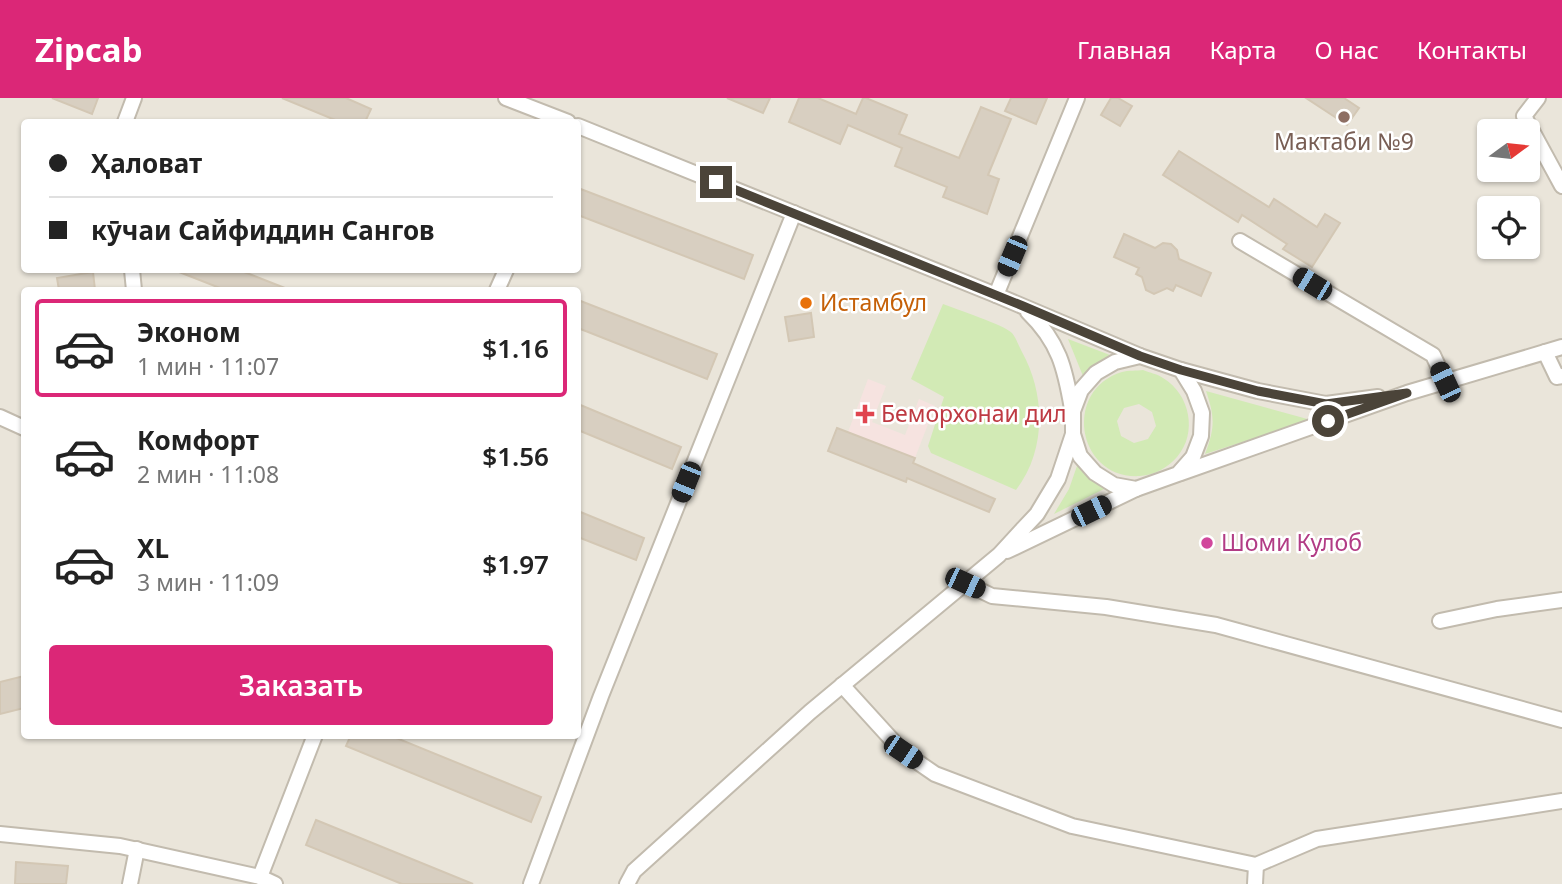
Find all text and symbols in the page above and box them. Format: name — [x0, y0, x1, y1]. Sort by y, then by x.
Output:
text: Zipcab — [35, 27, 142, 72]
text: Главная — [1077, 33, 1171, 66]
text: Карта — [1209, 33, 1276, 66]
text: О нас — [1314, 33, 1379, 66]
text: Контакты — [1417, 33, 1527, 66]
marker: Мактаби №9 — [1336, 109, 1352, 125]
north arrow — [1477, 119, 1540, 182]
map controls — [1477, 119, 1540, 259]
place label: Мактаби №9 — [1274, 125, 1414, 157]
text: Ҳаловат — [91, 145, 202, 181]
route end — [700, 166, 732, 198]
button: locate — [1477, 196, 1540, 259]
text: кӯчаи Сайфиддин Сангов — [91, 212, 435, 248]
car — [995, 233, 1030, 279]
car — [1289, 264, 1336, 304]
place label: Истамбул — [820, 286, 927, 318]
marker: Истамбул — [798, 295, 814, 311]
text: Эконом — [137, 314, 241, 350]
icon: car — [53, 317, 116, 380]
text: $1.16 — [482, 330, 549, 366]
text: 1 мин · 11:07 — [137, 350, 279, 382]
car — [1427, 359, 1464, 405]
place label: Беморхонаи дил — [881, 397, 1067, 429]
marker: Беморхонаи дил — [855, 404, 875, 424]
route start — [1312, 405, 1344, 437]
text: Комфорт — [137, 422, 259, 458]
icon: car — [53, 425, 116, 488]
text: $1.56 — [482, 438, 549, 474]
text: 2 мин · 11:08 — [137, 458, 279, 490]
car — [669, 459, 704, 505]
car — [1068, 492, 1115, 530]
place label: Шоми Кулоб — [1221, 526, 1362, 558]
text: XL — [137, 530, 169, 566]
icon: car — [53, 533, 116, 596]
marker: Шоми Кулоб — [1199, 535, 1215, 551]
text: $1.97 — [482, 546, 549, 582]
car — [942, 565, 989, 601]
text: 3 мин · 11:09 — [137, 566, 279, 598]
button: Заказать — [49, 645, 553, 725]
car — [880, 732, 927, 772]

